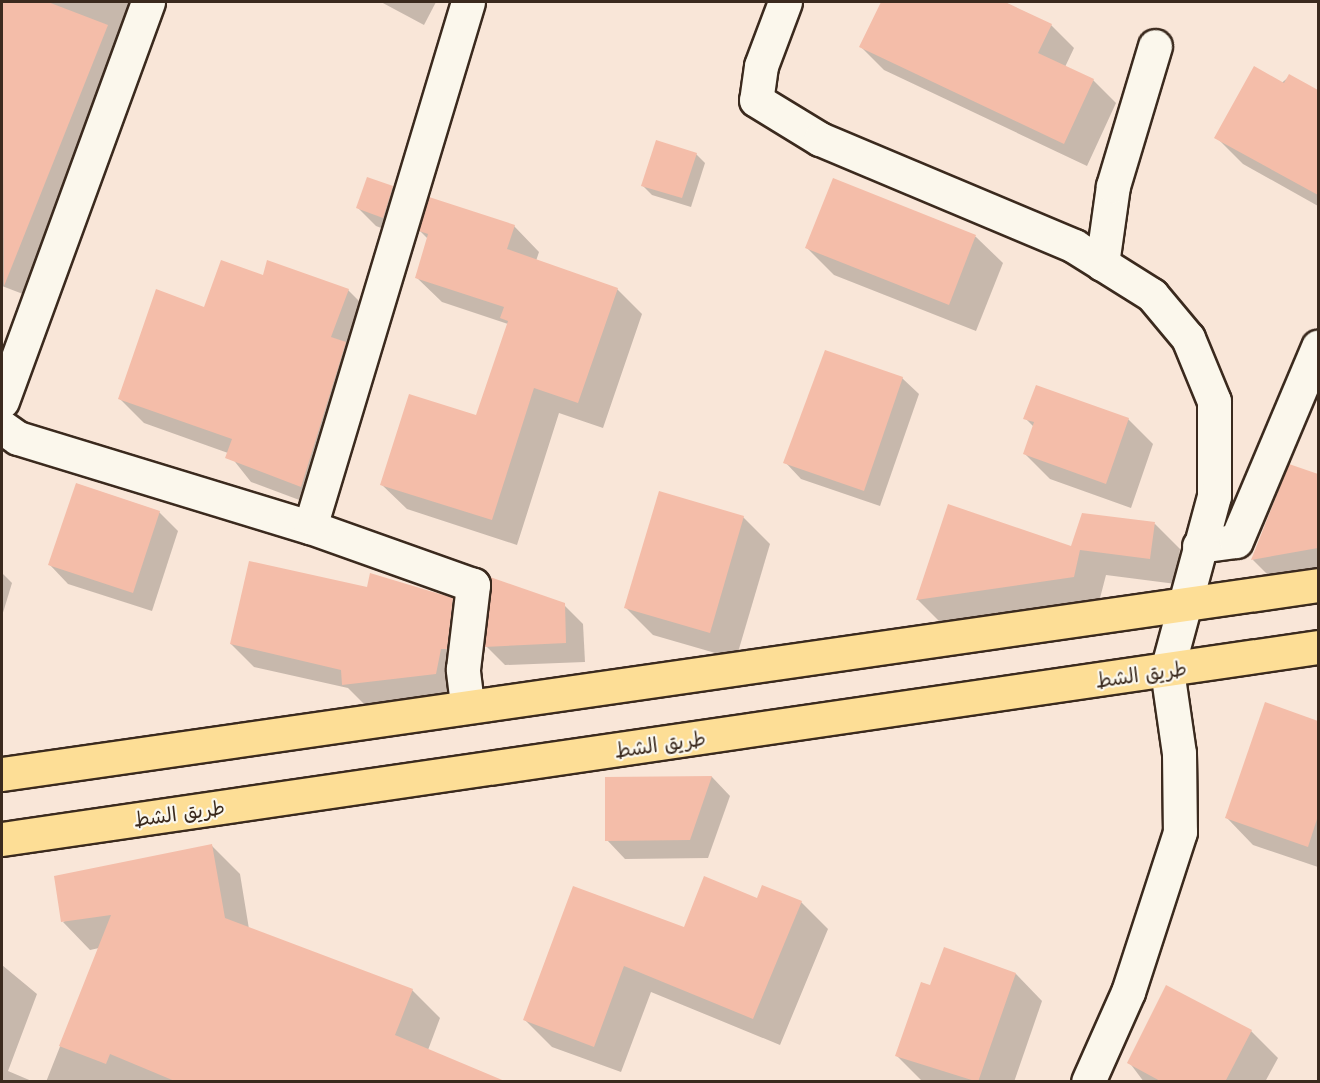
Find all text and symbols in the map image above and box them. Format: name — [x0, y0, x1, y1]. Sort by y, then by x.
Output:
street label: طريق الشط — [1094, 656, 1188, 692]
street label: طريق الشط — [613, 726, 707, 762]
street label: طريق الشط — [132, 795, 226, 831]

